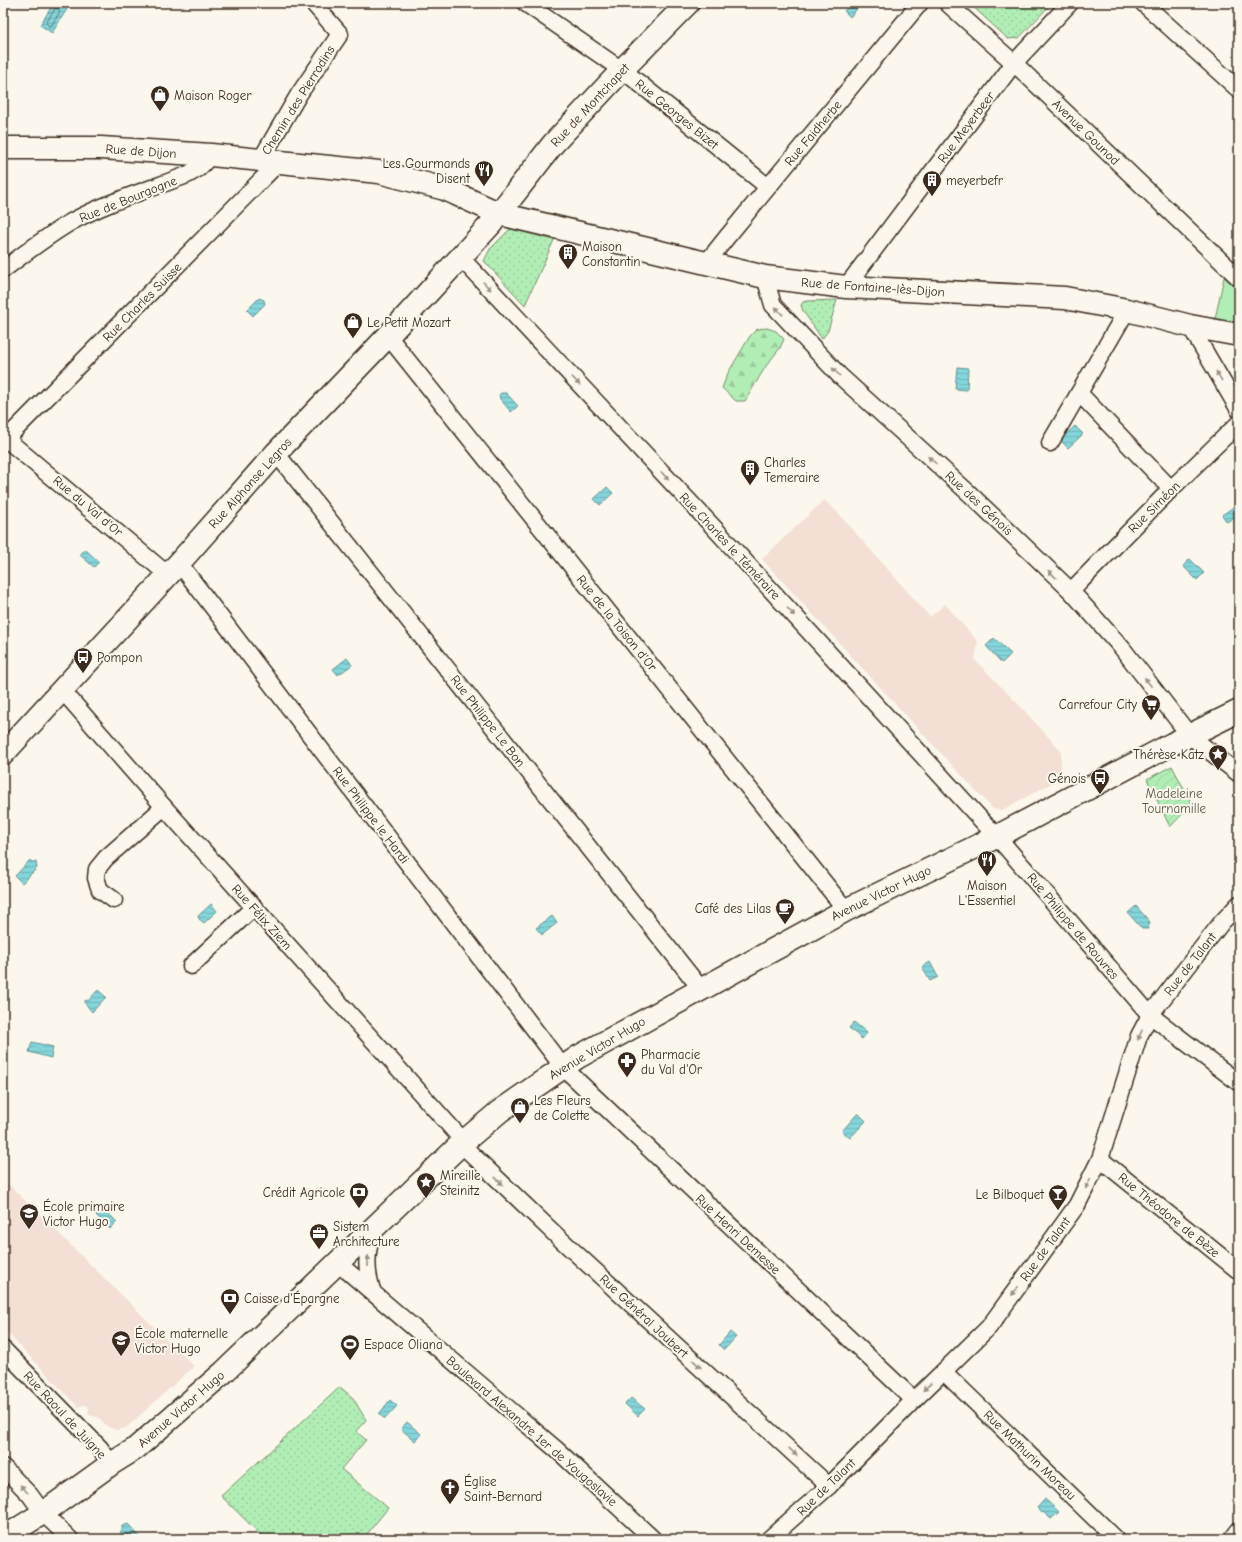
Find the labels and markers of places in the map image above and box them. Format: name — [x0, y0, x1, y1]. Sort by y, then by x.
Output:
shop icon: Maison Roger — [149, 84, 171, 112]
place label: Maison Roger — [174, 88, 252, 103]
place label: Les Gourmands Disent — [383, 156, 471, 186]
restaurant icon: Les Gourmands Disent — [473, 159, 495, 187]
building icon: meyerbefr — [921, 169, 943, 197]
place label: meyerbefr — [946, 173, 1004, 188]
place label: Maison Constantin — [582, 239, 641, 269]
building icon: Maison Constantin — [557, 242, 579, 270]
shop icon: Le Petit Mozart — [342, 311, 364, 339]
place label: Le Petit Mozart — [367, 315, 452, 330]
place label: Charles Temeraire — [764, 455, 820, 485]
building icon: Charles Temeraire — [739, 458, 761, 486]
bus stop icon: Pompon — [72, 646, 94, 674]
place label: Pompon — [97, 650, 142, 665]
supermarket icon: Carrefour City — [1140, 693, 1162, 721]
place label: Carrefour City — [1059, 697, 1137, 712]
place icon: Thérèse Katz — [1207, 743, 1229, 771]
place label: Thérèse Katz — [1133, 747, 1204, 762]
bus stop icon: Génois — [1089, 767, 1111, 795]
place label: Génois — [1048, 771, 1086, 786]
restaurant icon: Maison L'Essentiel — [976, 849, 998, 877]
place label: Maison L'Essentiel — [958, 878, 1016, 908]
cafe icon: Café des Lilas — [774, 897, 796, 925]
place label: Café des Lilas — [695, 901, 771, 916]
place label: Pharmacie du Val d'Or — [641, 1047, 703, 1077]
pharmacy icon: Pharmacie du Val d'Or — [616, 1050, 638, 1078]
place label: Les Fleurs de Colette — [534, 1093, 591, 1123]
shop icon: Les Fleurs de Colette — [509, 1096, 531, 1124]
place label: Mireille Steinitz — [440, 1168, 481, 1198]
place icon: Mireille Steinitz — [415, 1171, 437, 1199]
bank icon: Crédit Agricole — [348, 1181, 370, 1209]
bar icon: Le Bilboquet — [1047, 1183, 1069, 1211]
place label: Crédit Agricole — [263, 1185, 345, 1200]
place label: Le Bilboquet — [976, 1187, 1045, 1202]
place label: École primaire Victor Hugo — [43, 1198, 125, 1229]
school or university icon: École primaire Victor Hugo — [18, 1202, 40, 1230]
place label: Sistem Architecture — [333, 1219, 400, 1249]
office icon: Sistem Architecture — [308, 1222, 330, 1250]
bank icon: Caisse d'Épargne — [219, 1287, 241, 1315]
place label: Caisse d'Épargne — [244, 1290, 340, 1306]
place label: École maternelle Victor Hugo — [135, 1325, 229, 1356]
school or university icon: École maternelle Victor Hugo — [110, 1329, 132, 1357]
sports icon: Espace Oliana — [339, 1333, 361, 1361]
place label: Espace Oliana — [364, 1337, 443, 1352]
place label: Église Saint-Bernard — [464, 1473, 542, 1504]
church icon: Église Saint-Bernard — [439, 1477, 461, 1505]

